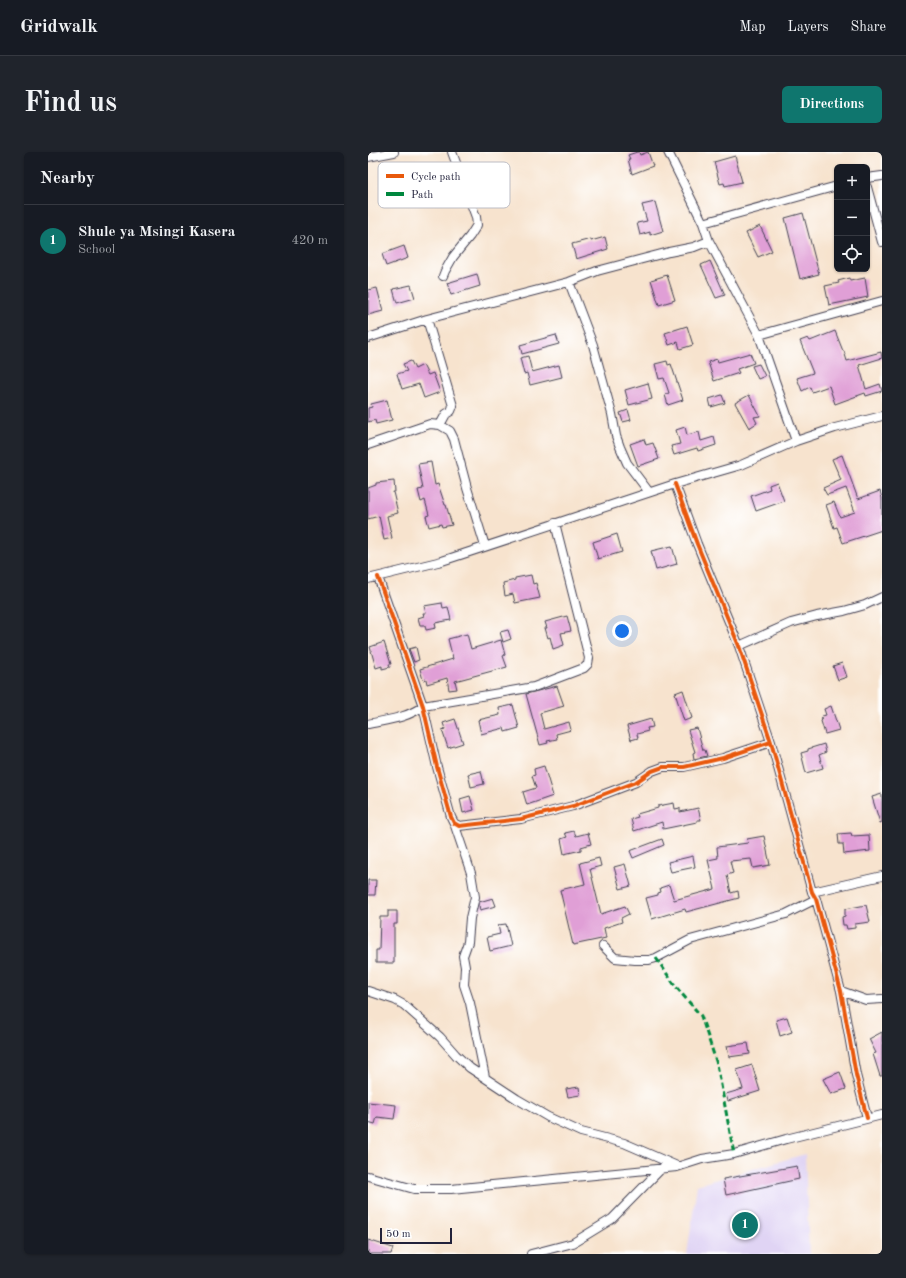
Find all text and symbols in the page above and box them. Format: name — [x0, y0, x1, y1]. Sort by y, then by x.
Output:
text: Gridwalk — [20, 18, 98, 37]
text: Map — [740, 20, 766, 34]
text: Layers — [788, 20, 829, 34]
text: Share — [851, 20, 886, 34]
button: Directions — [782, 86, 882, 123]
text: Find us — [24, 90, 117, 118]
legend — [378, 162, 510, 208]
map controls — [834, 164, 870, 272]
button: + — [834, 164, 870, 200]
text: Nearby — [40, 170, 95, 187]
text: Cycle path — [411, 172, 461, 183]
text: Path — [411, 190, 433, 201]
button: − — [834, 200, 870, 236]
text: Shule ya Msingi Kasera — [78, 225, 235, 240]
text: 1 — [49, 234, 57, 247]
text: 420 m — [291, 234, 328, 247]
button: locate — [834, 236, 870, 272]
text: School — [78, 243, 115, 256]
your location — [612, 621, 632, 641]
pin: 1 — [732, 1210, 758, 1240]
scale bar — [380, 1226, 452, 1245]
text: 50 m — [386, 1229, 411, 1240]

